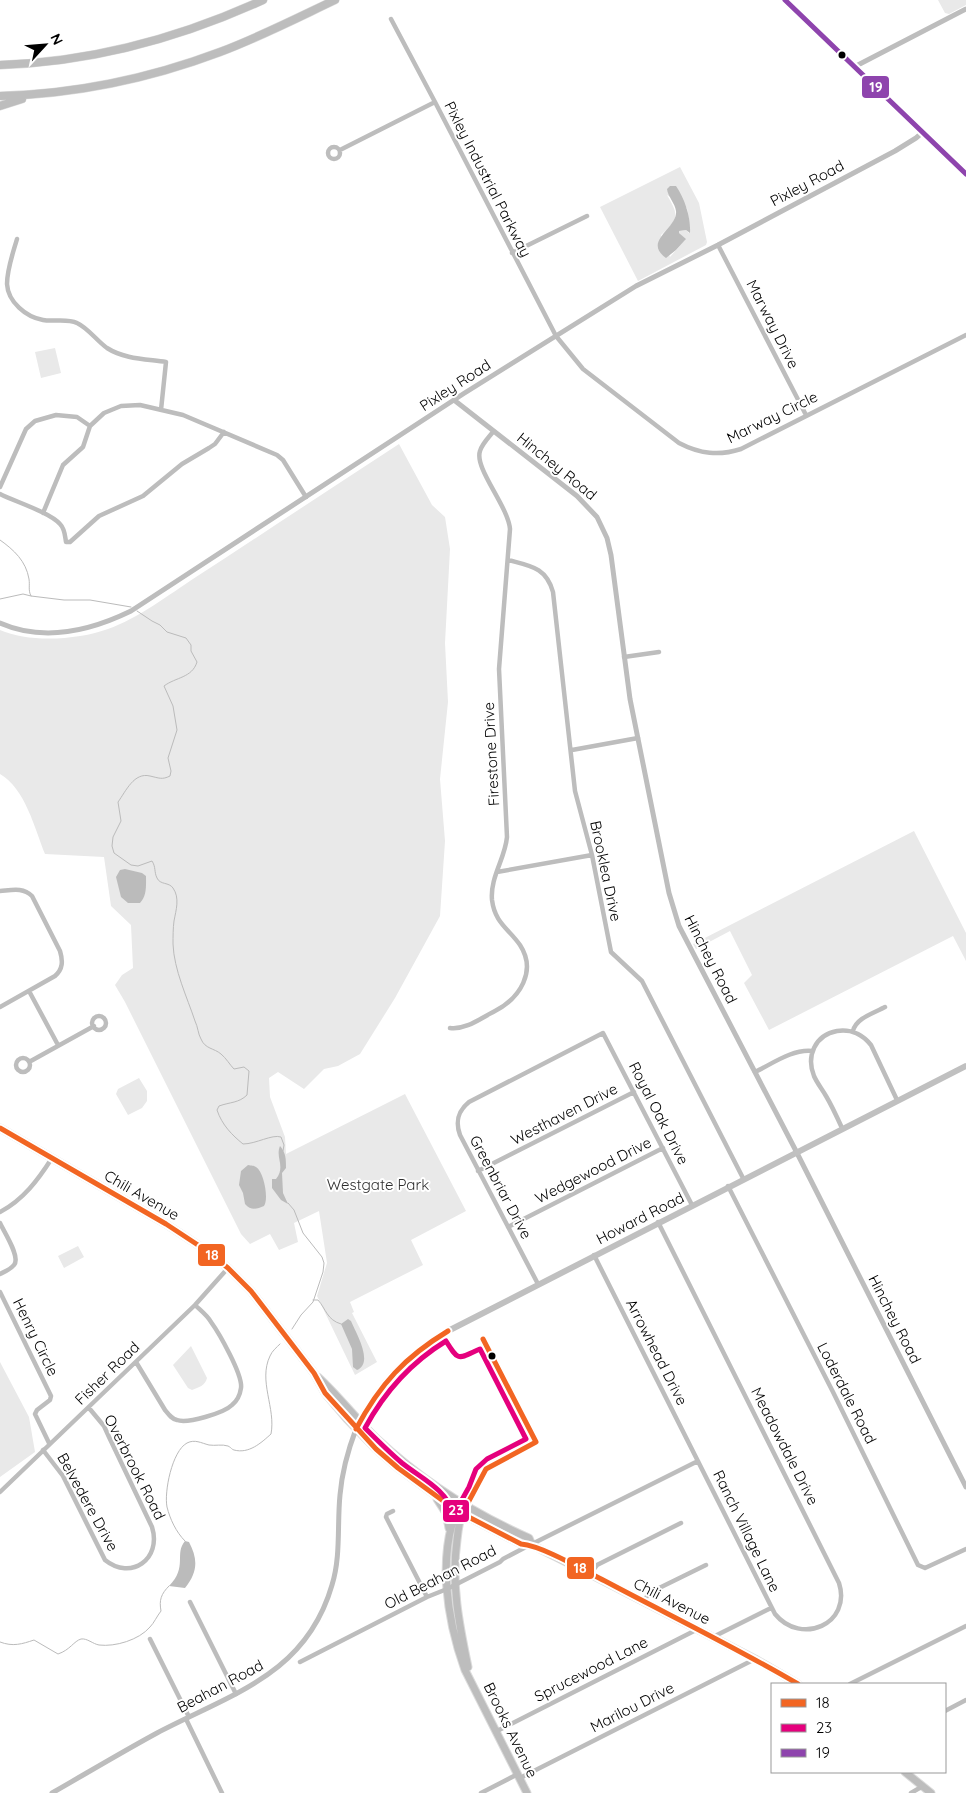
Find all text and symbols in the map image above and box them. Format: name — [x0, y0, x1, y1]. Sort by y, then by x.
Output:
north arrow — [20, 20, 70, 70]
text: N — [46, 31, 67, 48]
unlabelled marker — [837, 50, 847, 60]
line badge: 19 — [861, 75, 890, 99]
text: 19 — [869, 78, 883, 96]
street label: Pixley Industrial Parkway — [440, 98, 536, 260]
street label: Pixley Road — [767, 156, 847, 210]
street label: Marway Drive — [742, 276, 804, 372]
street label: Pixley Road — [416, 355, 494, 415]
street label: Marway Circle — [723, 387, 821, 447]
street label: Hinchey Road — [513, 428, 601, 504]
street label: Firestone Drive — [479, 702, 503, 806]
street label: Brooklea Drive — [586, 819, 626, 923]
street label: Hinchey Road — [680, 911, 742, 1007]
street label: Royal Oak Drive — [625, 1058, 693, 1168]
street label: Westhaven Drive — [507, 1079, 621, 1149]
street label: Greenbriar Drive — [466, 1132, 536, 1242]
street label: Wedgewood Drive — [532, 1132, 654, 1208]
street label: Chili Avenue — [101, 1166, 183, 1224]
park label: Westgate Park — [327, 1175, 429, 1194]
street label: Howard Road — [593, 1188, 687, 1248]
line badge: 18 — [197, 1243, 226, 1267]
text: 18 — [205, 1246, 219, 1264]
street label: Hinchey Road — [864, 1271, 926, 1367]
street label: Henry Circle — [9, 1295, 63, 1379]
street label: Arrowhead Drive — [622, 1296, 692, 1408]
street label: Fisher Road — [71, 1337, 143, 1409]
street label: Loderdale Road — [813, 1339, 881, 1447]
unlabelled marker — [487, 1351, 497, 1361]
street label: Meadowdale Drive — [747, 1384, 823, 1508]
street label: Overbrook Road — [100, 1411, 170, 1523]
street label: Belvedere Drive — [53, 1450, 123, 1554]
street label: Ranch Village Lane — [709, 1467, 785, 1595]
line badge: 23 — [442, 1499, 470, 1523]
text: 23 — [448, 1501, 464, 1519]
street label: Old Beahan Road — [381, 1541, 499, 1613]
line badge: 18 — [566, 1556, 595, 1580]
text: 18 — [573, 1559, 587, 1577]
street label: Chili Avenue — [630, 1574, 714, 1628]
street label: Sprucewood Lane — [531, 1632, 651, 1706]
street label: Beahan Road — [174, 1655, 266, 1717]
street label: Marilou Drive — [587, 1678, 677, 1736]
street label: Brooks Avenue — [480, 1679, 542, 1781]
legend — [771, 1683, 946, 1773]
text: 18 — [816, 1693, 830, 1712]
text: 23 — [816, 1718, 832, 1737]
text: 19 — [816, 1743, 830, 1762]

